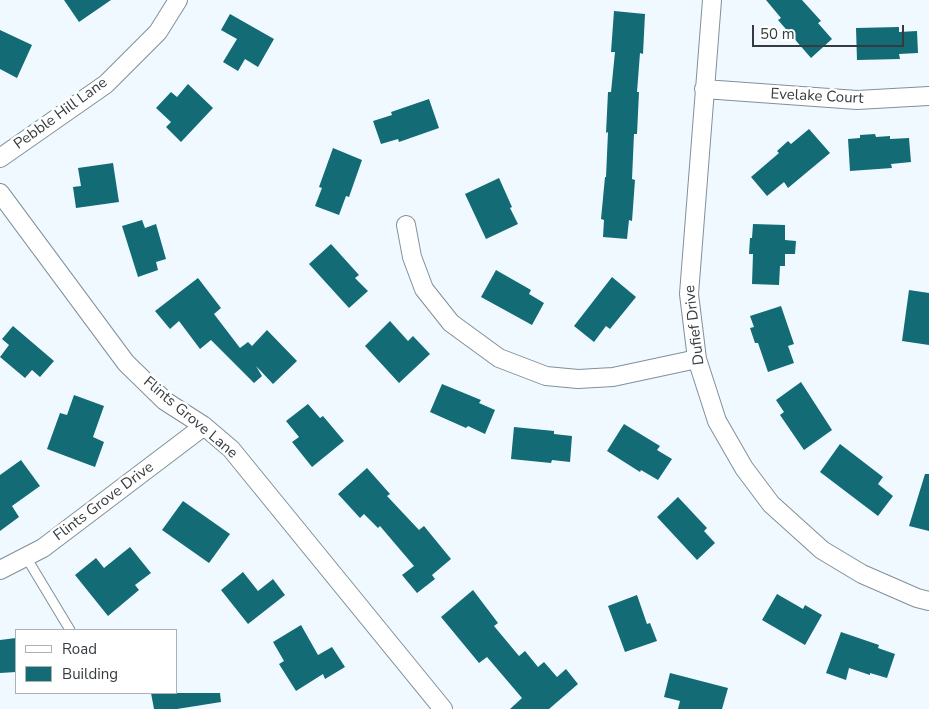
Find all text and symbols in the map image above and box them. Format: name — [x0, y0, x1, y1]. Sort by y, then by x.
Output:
scale bar — [754, 15, 906, 47]
text: 50 m — [760, 24, 795, 44]
street label: Pebble Hill Lane — [11, 74, 111, 154]
street label: Evelake Court — [770, 86, 864, 108]
street label: Dufief Drive — [681, 284, 709, 366]
street label: Flints Grove Lane — [139, 373, 241, 463]
street label: Flints Grove Drive — [51, 459, 157, 545]
legend — [15, 629, 178, 694]
text: Road — [62, 639, 97, 659]
text: Building — [62, 664, 118, 684]

